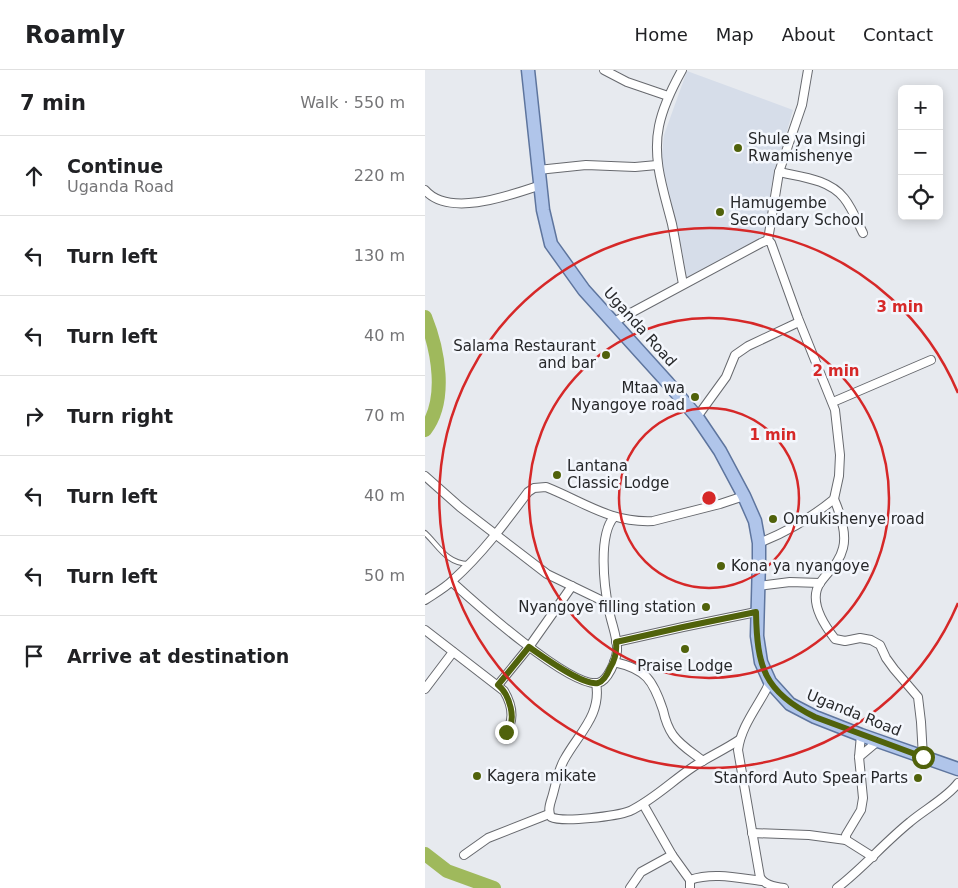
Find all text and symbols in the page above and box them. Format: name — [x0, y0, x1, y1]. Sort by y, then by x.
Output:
text: Roamly — [25, 21, 125, 49]
text: Home — [635, 24, 688, 45]
text: Map — [716, 24, 754, 45]
text: About — [782, 24, 835, 45]
text: Contact — [863, 24, 933, 45]
map controls — [898, 85, 943, 220]
button: + — [898, 85, 943, 130]
text: 7 min — [20, 91, 86, 115]
text: Walk · 550 m — [300, 93, 405, 112]
place label: Shule ya Msingi Rwamishenye — [748, 130, 866, 165]
button: − — [898, 130, 943, 175]
marker: Shule ya Msingi Rwamishenye — [732, 142, 744, 154]
text: Continue — [67, 155, 163, 177]
icon: ahead — [20, 162, 48, 190]
text: 220 m — [354, 166, 405, 185]
button: locate — [898, 175, 943, 220]
text: Uganda Road — [67, 177, 174, 196]
place label: Hamugembe Secondary School — [730, 194, 864, 229]
marker: Hamugembe Secondary School — [714, 206, 726, 218]
icon: left — [20, 242, 48, 270]
text: Turn left — [67, 245, 158, 267]
text: 130 m — [354, 246, 405, 265]
street label: Uganda Road — [600, 284, 680, 370]
text: 3 min — [876, 298, 924, 316]
icon: left — [20, 322, 48, 350]
text: Turn left — [67, 325, 158, 347]
text: 40 m — [364, 326, 405, 345]
place label: Salama Restaurant and bar — [453, 337, 597, 372]
marker: Salama Restaurant and bar — [600, 349, 612, 361]
text: 2 min — [812, 362, 860, 380]
place label: Mtaa wa Nyangoye road — [571, 379, 685, 414]
marker: Mtaa wa Nyangoye road — [689, 391, 701, 403]
icon: right — [20, 402, 48, 430]
text: Turn right — [67, 405, 173, 427]
text: 70 m — [364, 406, 405, 425]
text: 1 min — [749, 426, 797, 444]
place label: Lantana Classic Lodge — [567, 457, 669, 492]
marker: Lantana Classic Lodge — [551, 469, 563, 481]
icon: left — [20, 482, 48, 510]
text: Turn left — [67, 485, 158, 507]
text: 40 m — [364, 486, 405, 505]
centre of rings — [700, 489, 718, 507]
place label: Omukishenye road — [783, 510, 924, 528]
marker: Omukishenye road — [767, 513, 779, 525]
place label: Kona ya nyangoye — [731, 557, 869, 575]
marker: Kona ya nyangoye — [715, 560, 727, 572]
icon: left — [20, 562, 48, 590]
text: Turn left — [67, 565, 158, 587]
text: 50 m — [364, 566, 405, 585]
place label: Nyangoye filling station — [518, 598, 696, 616]
marker: Nyangoye filling station — [700, 601, 712, 613]
icon: arrive — [20, 642, 48, 670]
marker: Praise Lodge — [679, 643, 691, 655]
text: Arrive at destination — [67, 645, 289, 667]
place label: Praise Lodge — [637, 657, 733, 675]
street label: Uganda Road — [804, 686, 904, 740]
route end — [495, 721, 518, 744]
route start — [912, 746, 935, 769]
place label: Kagera mikate — [487, 767, 596, 785]
place label: Stanford Auto Spear Parts — [714, 769, 908, 787]
marker: Kagera mikate — [471, 770, 483, 782]
marker: Stanford Auto Spear Parts — [912, 772, 924, 784]

